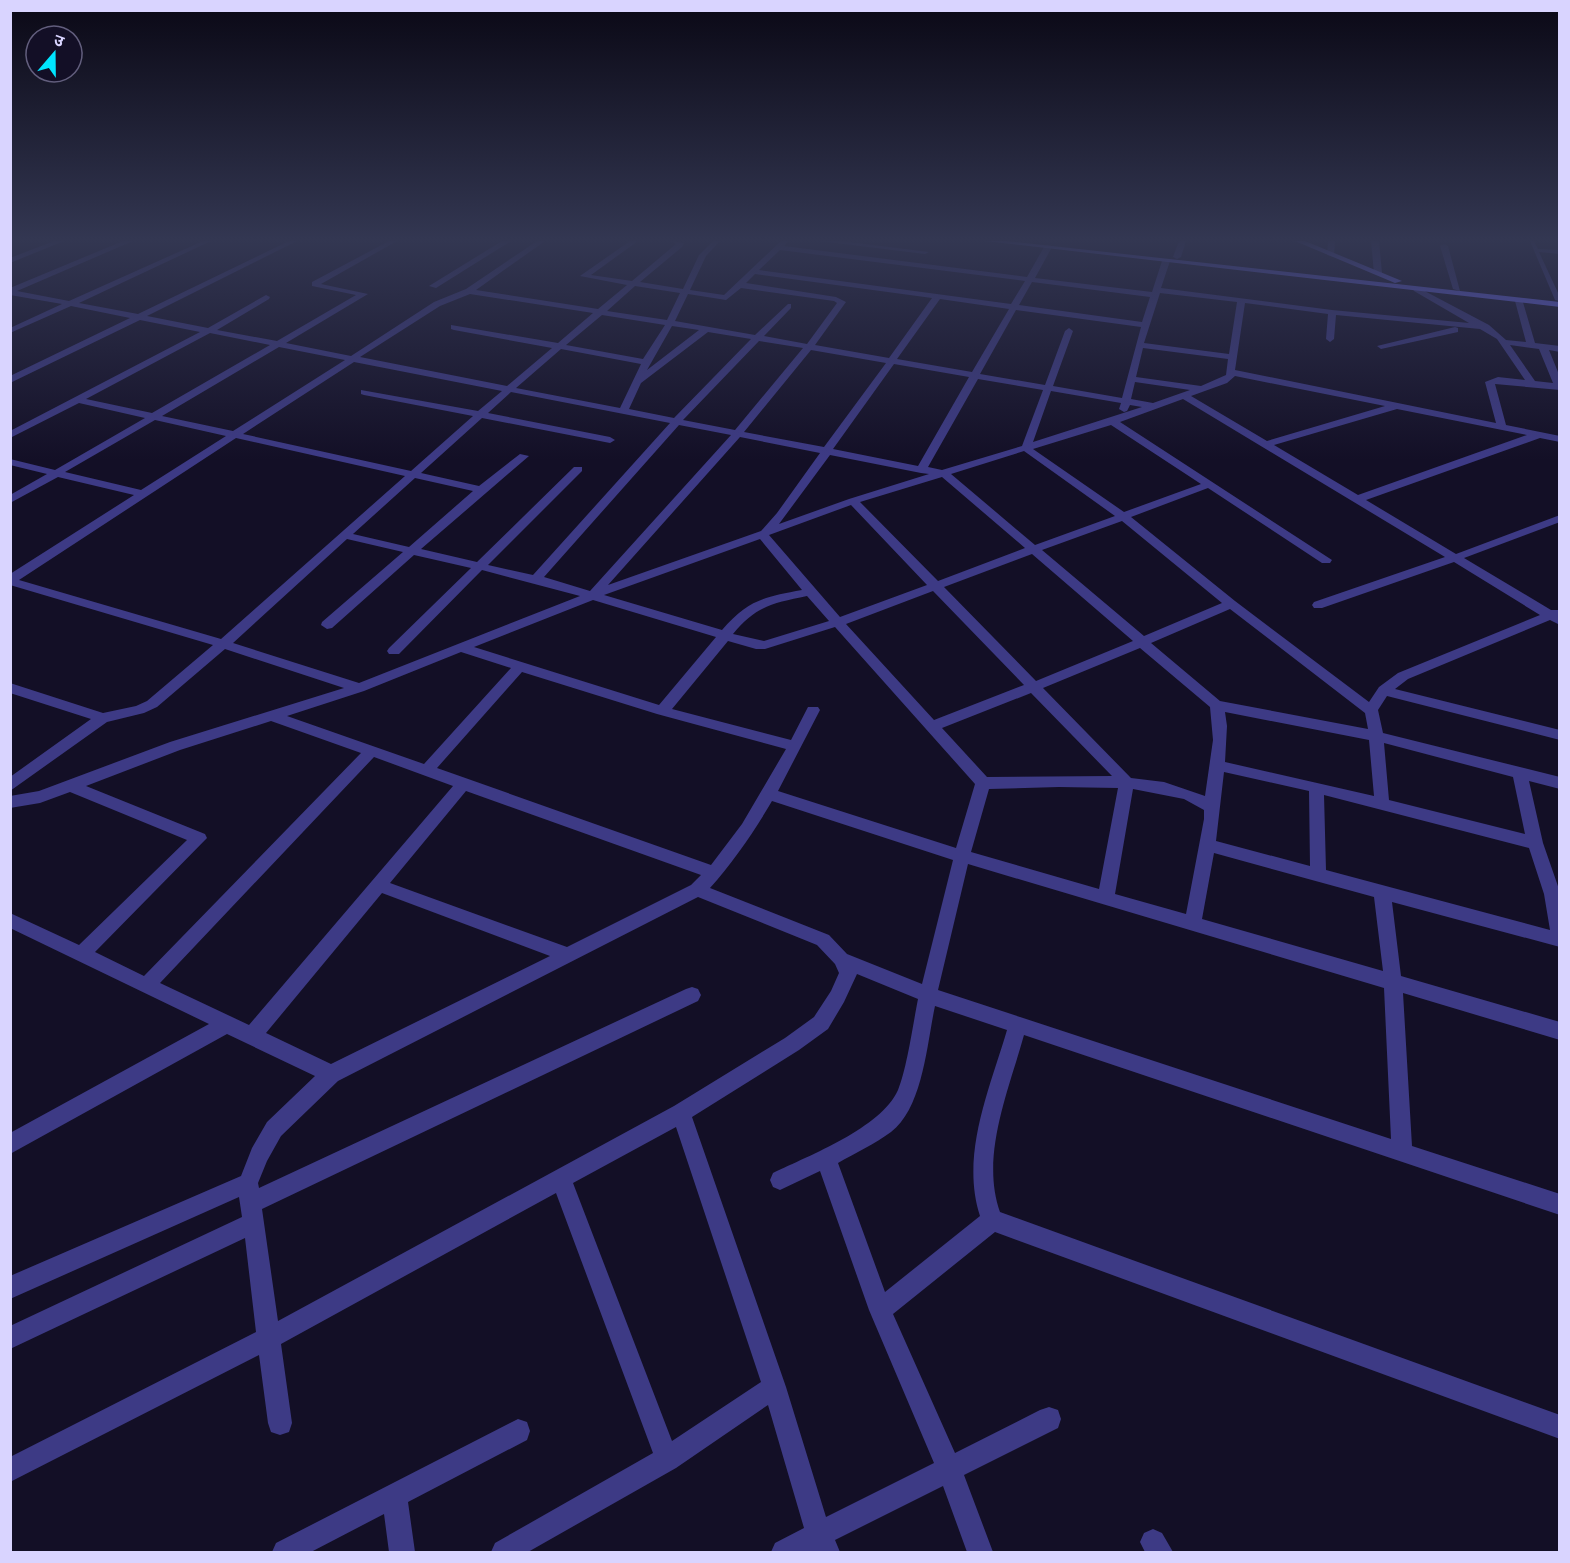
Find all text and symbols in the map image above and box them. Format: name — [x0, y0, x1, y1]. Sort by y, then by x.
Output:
north arrow — [24, 24, 84, 84]
text: उ — [51, 30, 67, 52]

